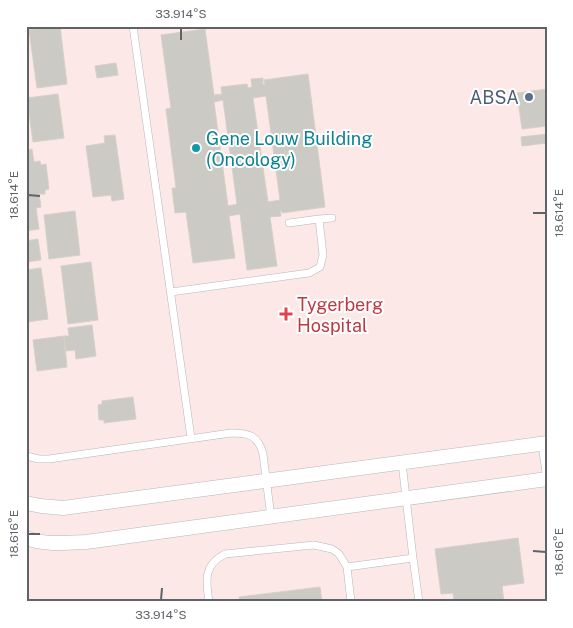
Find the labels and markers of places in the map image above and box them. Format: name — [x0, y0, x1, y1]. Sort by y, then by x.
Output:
place label: ABSA — [470, 87, 519, 108]
marker: ABSA — [523, 91, 535, 103]
place label: Gene Louw Building (Oncology) — [206, 128, 372, 170]
marker: Gene Louw Building (Oncology) — [190, 142, 202, 154]
place label: Tygerberg Hospital — [297, 294, 383, 336]
marker: Tygerberg Hospital — [279, 307, 293, 321]

